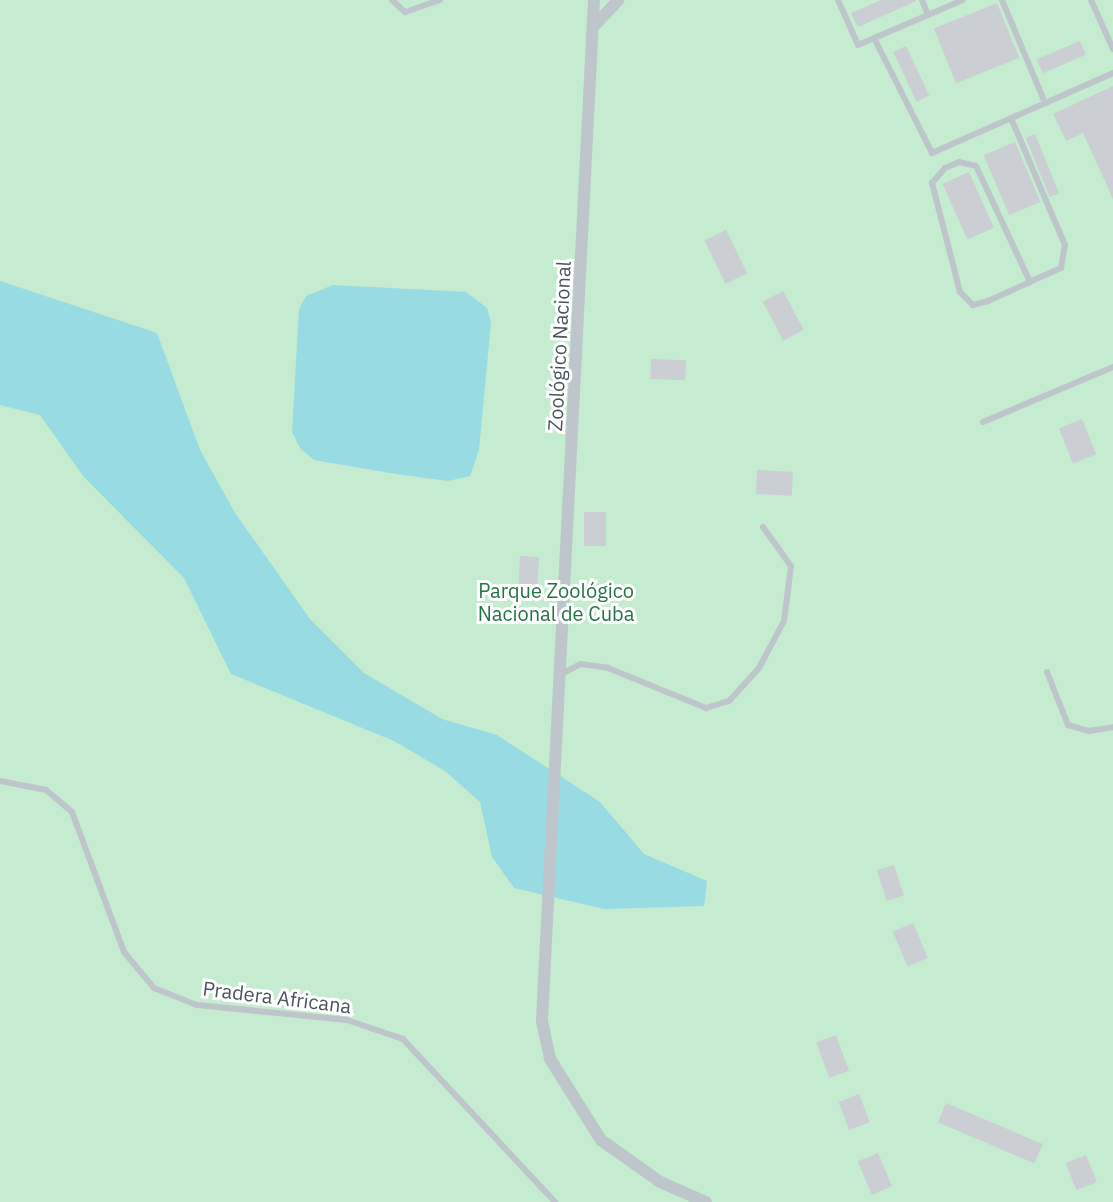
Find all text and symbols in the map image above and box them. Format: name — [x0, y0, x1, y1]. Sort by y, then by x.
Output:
street label: Zoológico Nacional — [543, 260, 575, 432]
park label: Parque Zoológico Nacional de Cuba — [478, 578, 634, 625]
street label: Pradera Africana — [201, 976, 353, 1018]

